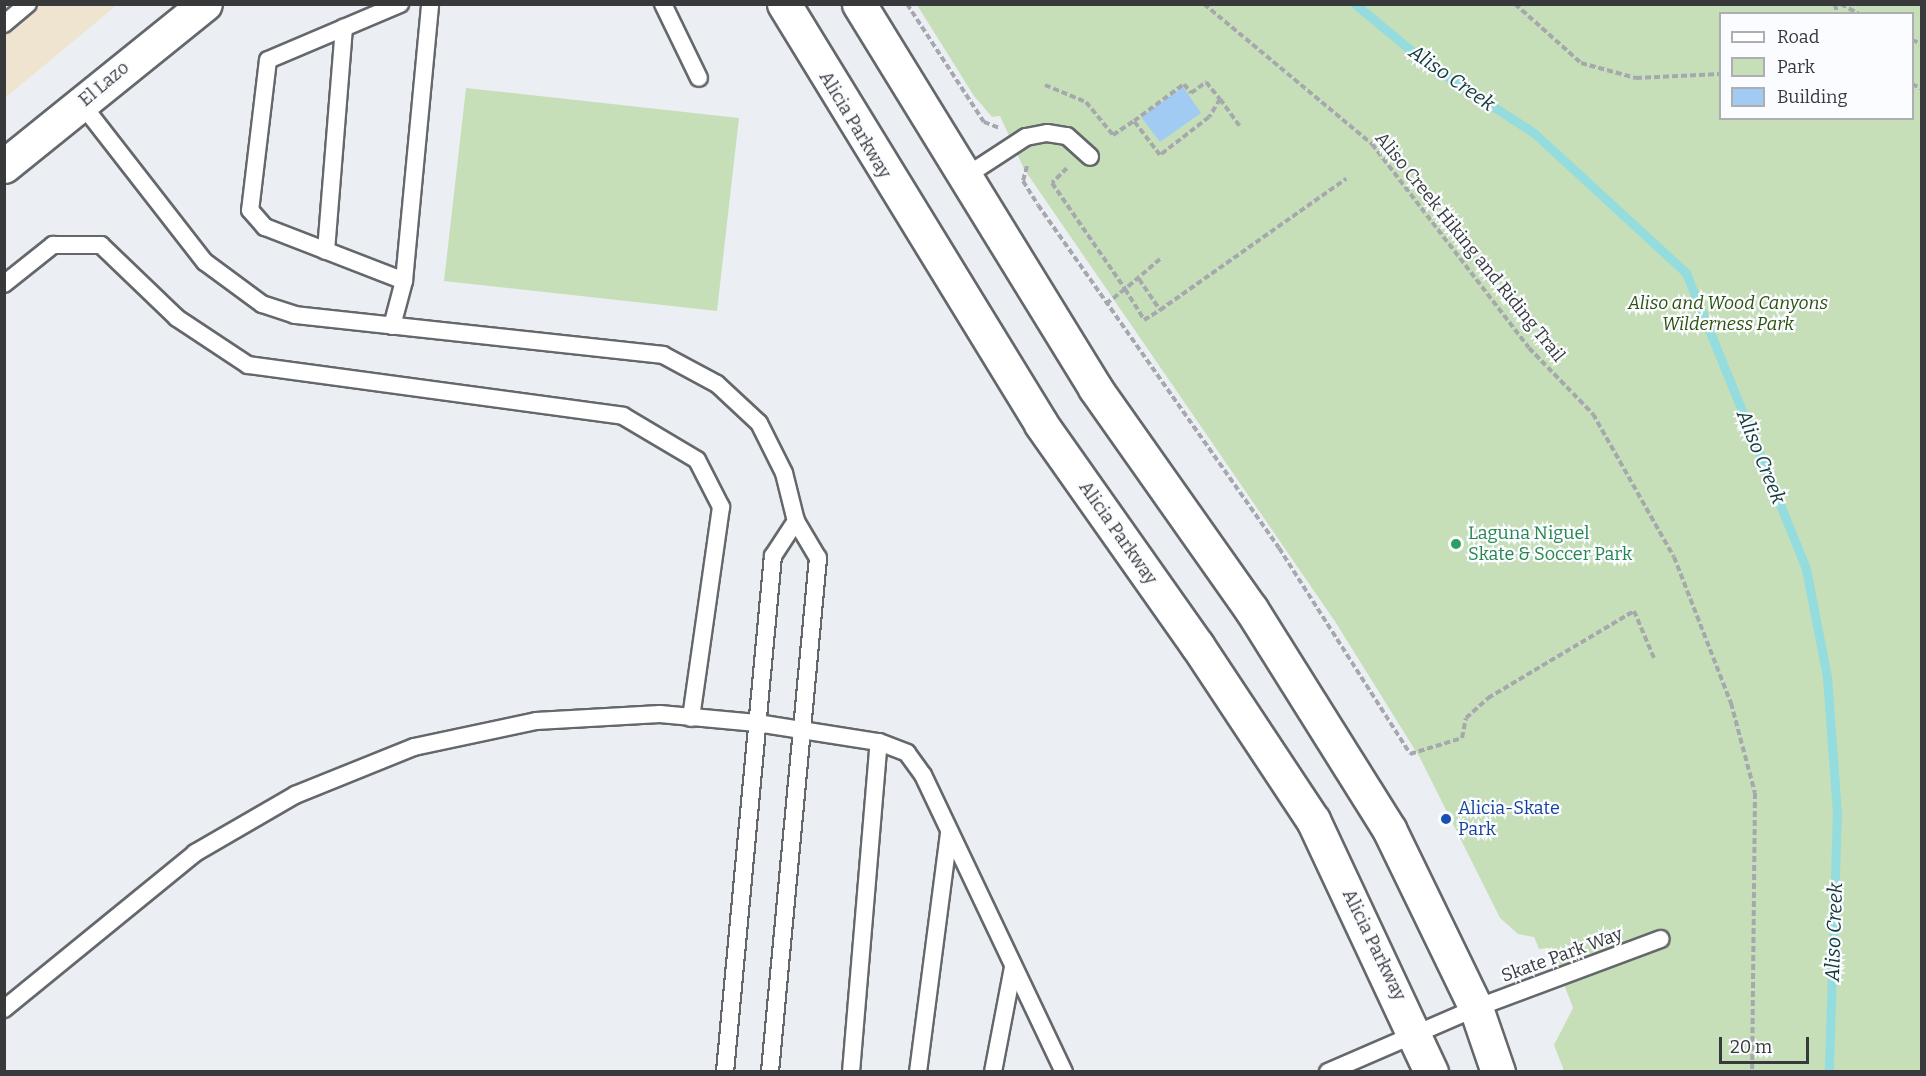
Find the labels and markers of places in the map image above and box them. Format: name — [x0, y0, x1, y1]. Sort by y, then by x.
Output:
place label: Laguna Niguel Skate & Soccer Park — [1468, 523, 1632, 566]
marker: Laguna Niguel Skate & Soccer Park — [1449, 537, 1463, 551]
place label: Alicia-Skate Park — [1458, 798, 1560, 840]
marker: Alicia-Skate Park — [1439, 812, 1453, 826]

